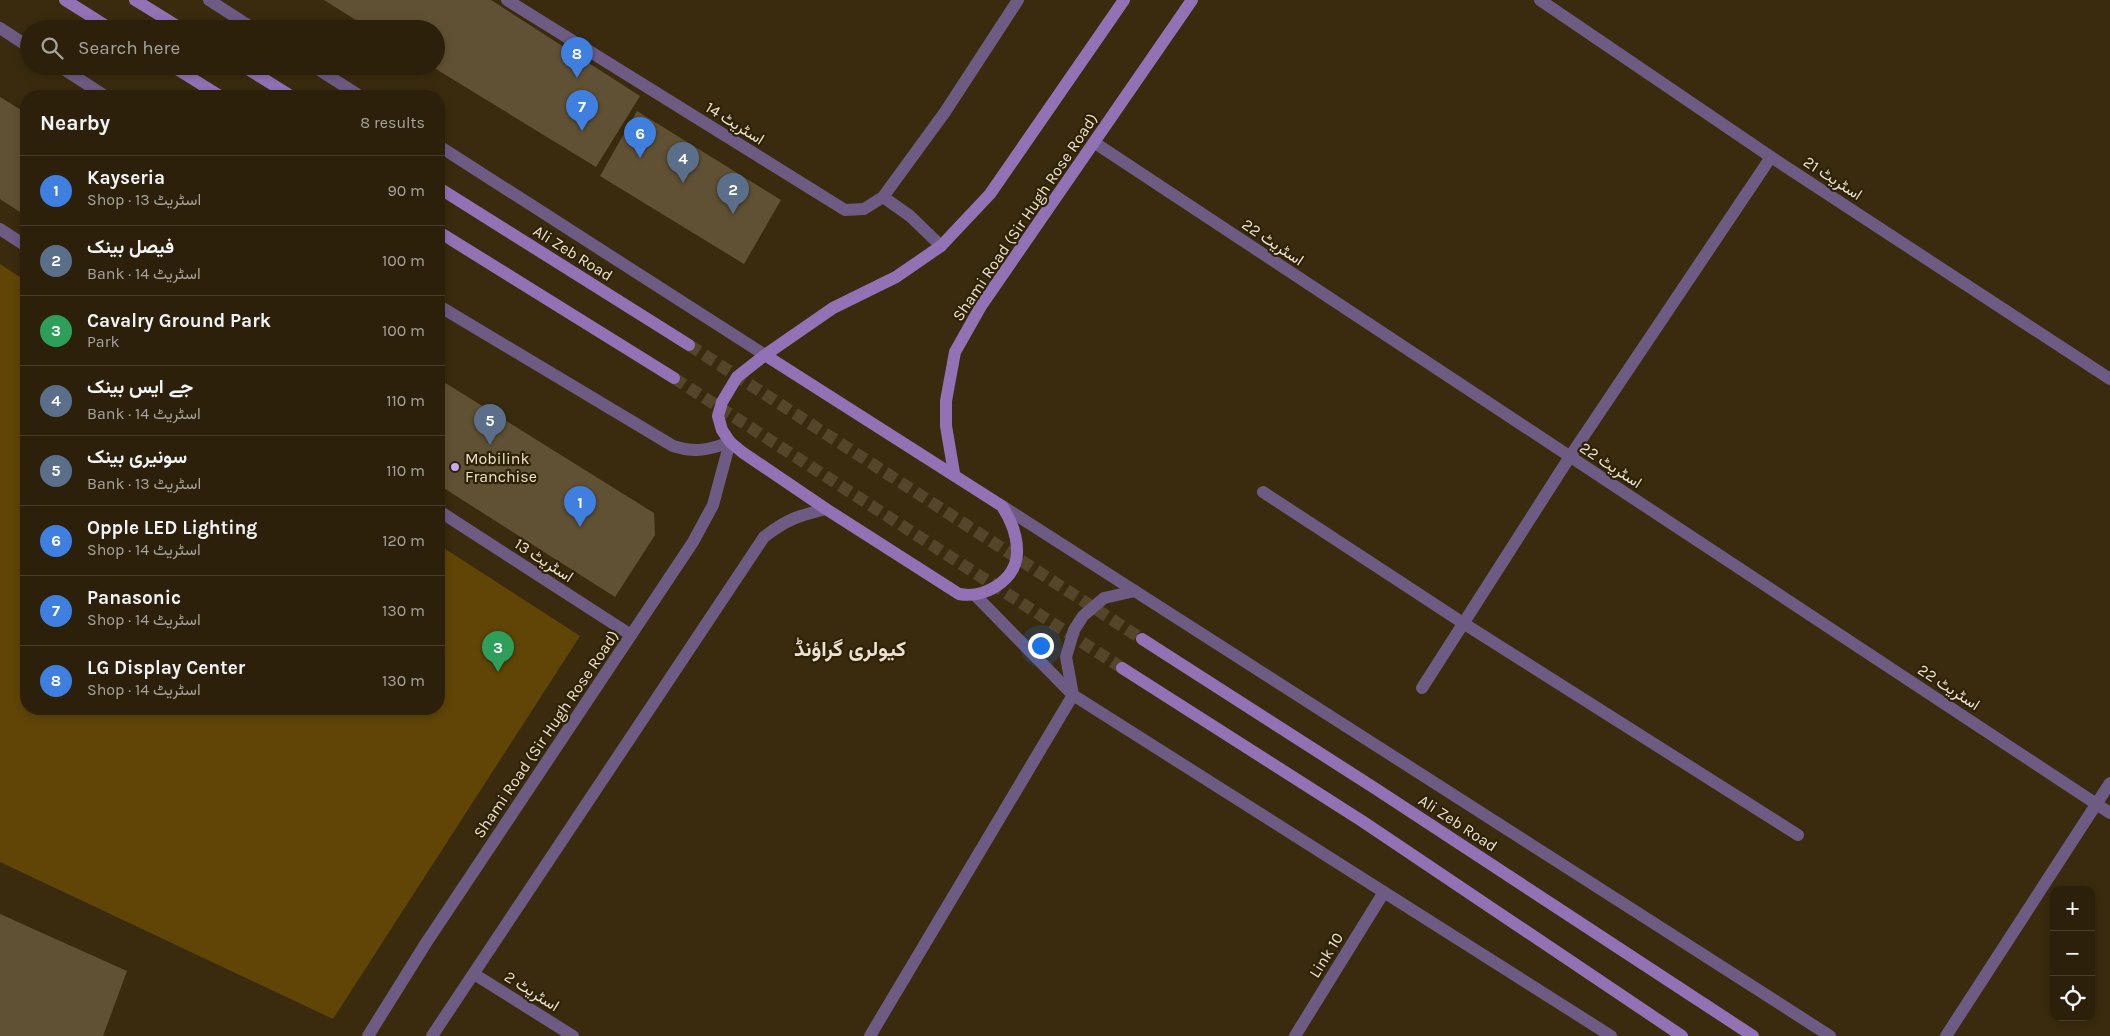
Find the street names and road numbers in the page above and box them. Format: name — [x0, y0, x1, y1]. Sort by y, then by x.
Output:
street label: اسٹریٹ 14 — [702, 98, 768, 149]
street label: Shami Road (Sir Hugh Rose Road) — [948, 110, 1102, 324]
street label: اسٹریٹ 21 — [1800, 152, 1866, 205]
street label: اسٹریٹ 22 — [1238, 215, 1307, 270]
street label: Ali Zeb Road — [530, 221, 616, 285]
street label: اسٹریٹ 22 — [1576, 438, 1646, 493]
street label: اسٹریٹ 13 — [510, 534, 577, 587]
street label: Shami Road (Sir Hugh Rose Road) — [469, 627, 623, 841]
street label: اسٹریٹ 22 — [1914, 660, 1984, 715]
street label: Ali Zeb Road — [1415, 791, 1501, 855]
street label: Link 10 — [1305, 929, 1347, 981]
street label: اسٹریٹ 2 — [501, 967, 563, 1016]

